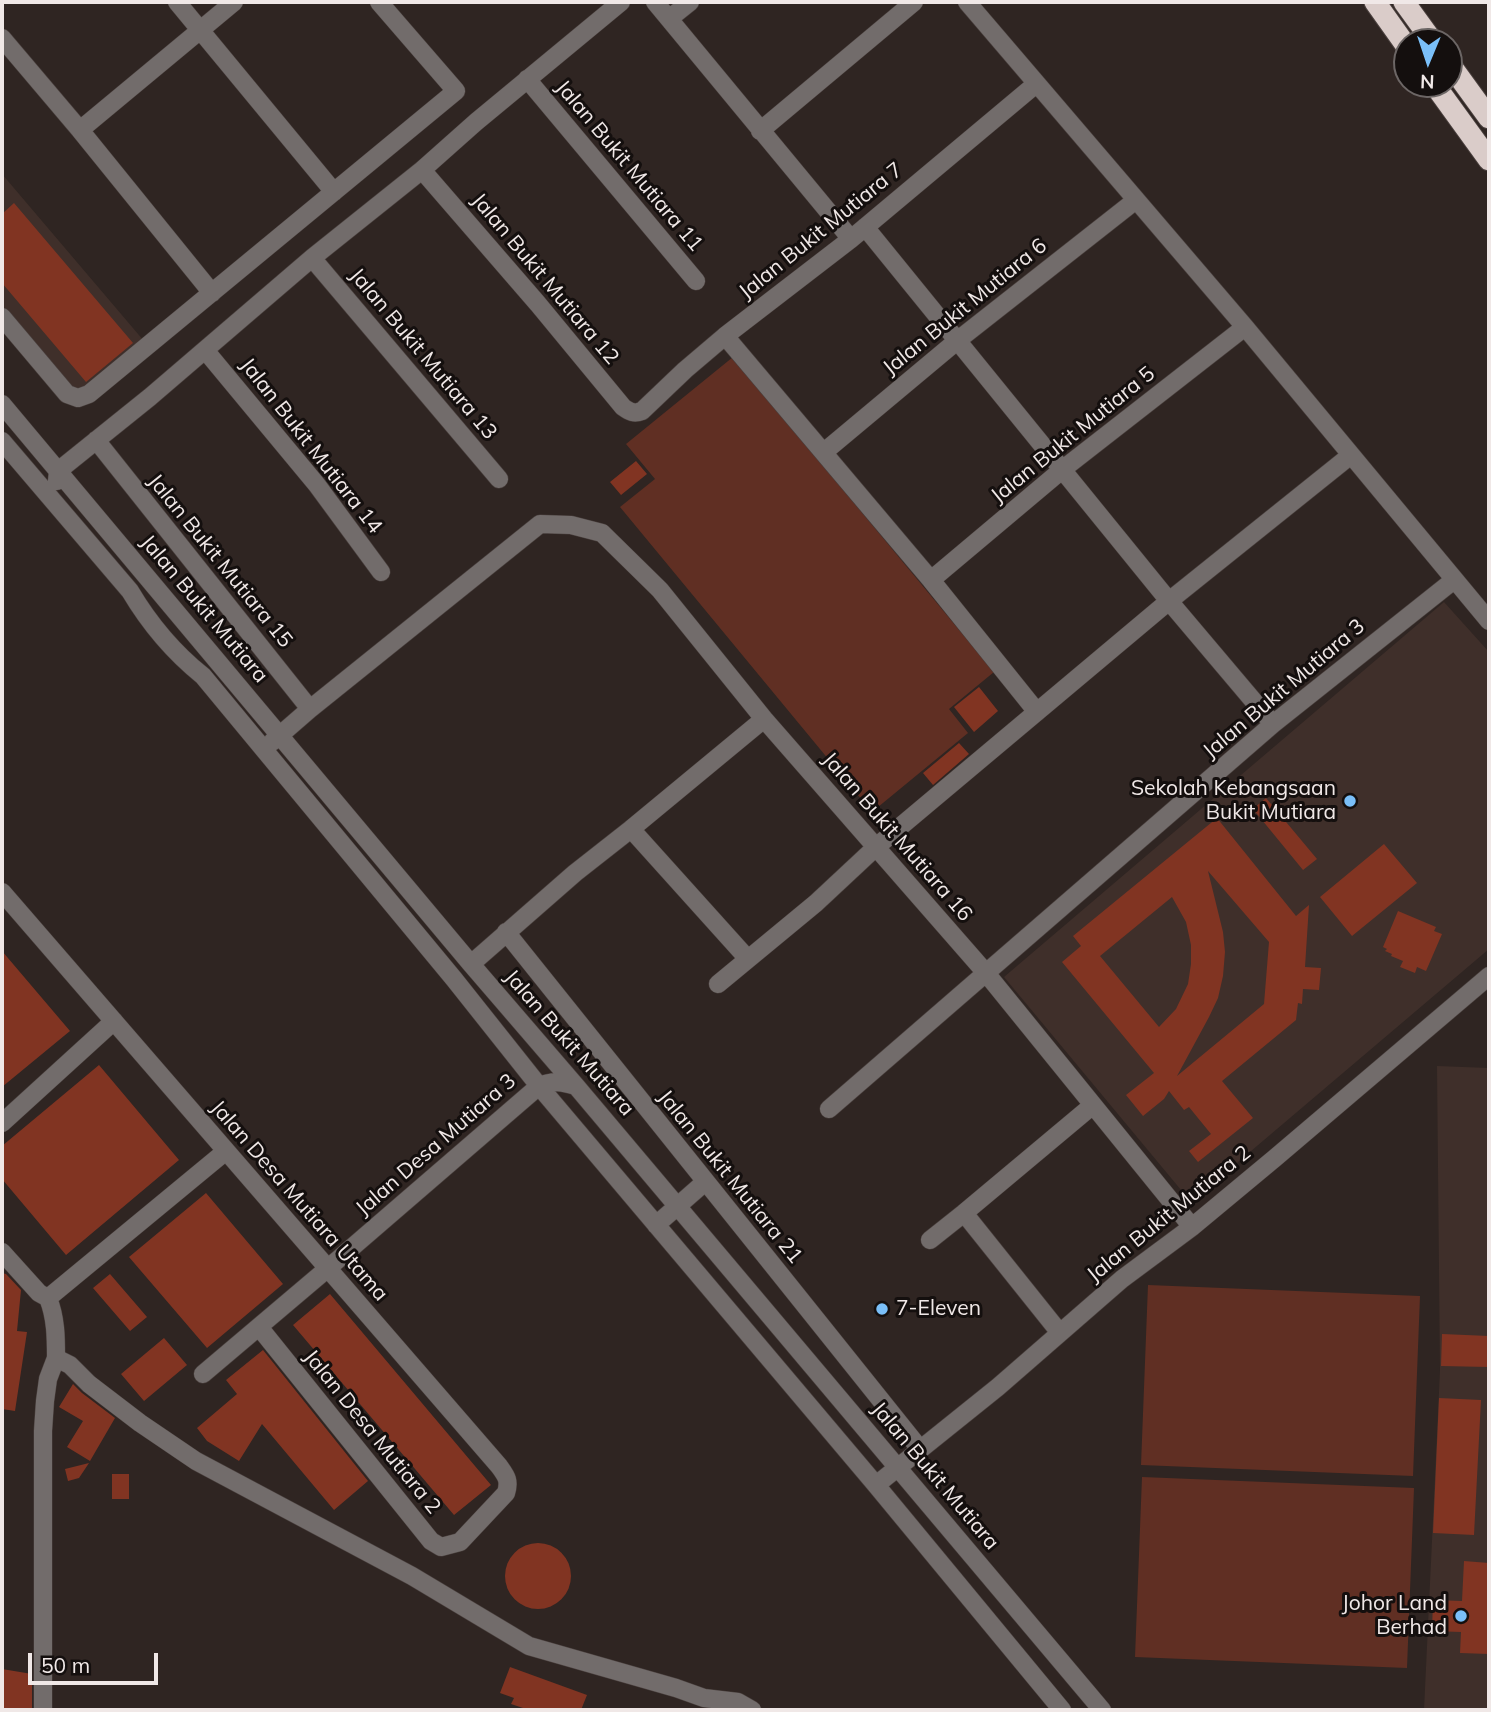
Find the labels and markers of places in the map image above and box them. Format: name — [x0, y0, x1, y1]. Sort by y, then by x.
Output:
place label: Sekolah Kebangsaan Bukit Mutiara — [1131, 776, 1336, 826]
marker: Sekolah Kebangsaan Bukit Mutiara — [1342, 793, 1358, 809]
place label: 7-Eleven — [896, 1296, 981, 1322]
marker: 7-Eleven — [874, 1301, 890, 1317]
place label: Johor Land Berhad — [1342, 1591, 1447, 1641]
marker: Johor Land Berhad — [1453, 1608, 1469, 1624]

